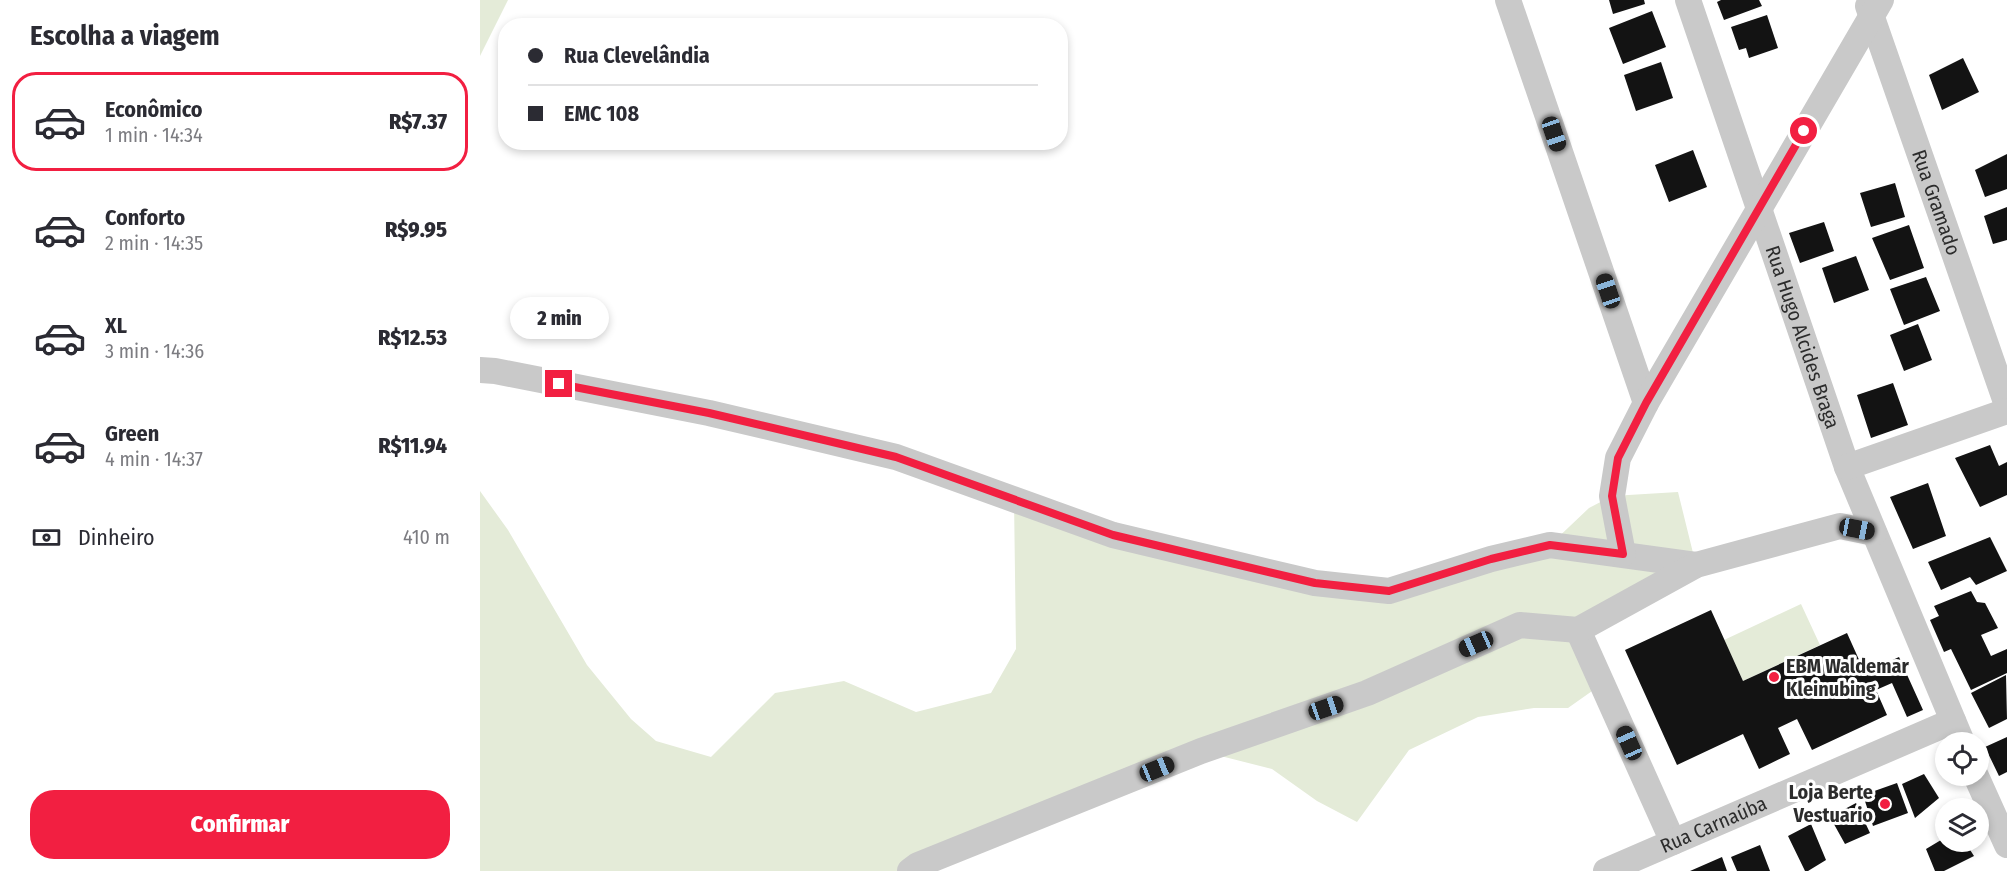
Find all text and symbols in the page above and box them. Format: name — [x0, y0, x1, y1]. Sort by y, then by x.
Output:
text: Escolha a viagem — [30, 20, 220, 52]
text: Rua Clevelândia — [564, 42, 710, 69]
icon: car — [33, 95, 87, 149]
text: Econômico — [105, 96, 203, 123]
text: EMC 108 — [564, 100, 639, 127]
text: R$7.37 — [389, 108, 447, 135]
car — [1540, 114, 1568, 154]
route start — [1790, 117, 1817, 144]
text: 1 min · 14:34 — [105, 123, 203, 147]
street label: Rua Gramado — [1907, 147, 1966, 258]
icon: car — [33, 203, 87, 257]
text: Conforto — [105, 204, 185, 231]
text: R$9.95 — [385, 216, 447, 243]
text: 2 min · 14:35 — [105, 231, 203, 255]
street label: Rua Hugo Alcides Braga — [1760, 242, 1845, 432]
car — [1594, 271, 1622, 311]
callout: 2 min — [509, 297, 608, 339]
text: 2 min — [537, 306, 582, 330]
icon: car — [33, 311, 87, 365]
text: XL — [105, 312, 127, 339]
text: R$12.53 — [378, 324, 447, 351]
text: 3 min · 14:36 — [105, 339, 204, 363]
route end — [545, 370, 572, 397]
icon: car — [33, 419, 87, 473]
text: Green — [105, 420, 159, 447]
text: R$11.94 — [378, 432, 447, 459]
text: 4 min · 14:37 — [105, 447, 203, 471]
car — [1838, 517, 1876, 541]
icon: cash — [30, 521, 63, 554]
text: Dinheiro — [78, 524, 155, 551]
text: 410 m — [403, 525, 450, 549]
car — [1456, 628, 1496, 660]
place label: EBM Waldemar Kleinubing — [1786, 654, 1909, 701]
marker: EBM Waldemar Kleinubing — [1767, 670, 1781, 684]
car — [1306, 694, 1346, 722]
car — [1613, 723, 1645, 763]
map controls — [1935, 732, 1989, 852]
button: locate — [1935, 732, 1989, 786]
car — [1137, 754, 1177, 784]
place label: Loja Berte Vestuario — [1789, 780, 1873, 827]
button: Confirmar — [30, 790, 450, 859]
street label: Rua Carnaúba — [1656, 791, 1770, 858]
marker: Loja Berte Vestuario — [1878, 797, 1892, 811]
button: layers — [1935, 798, 1989, 852]

